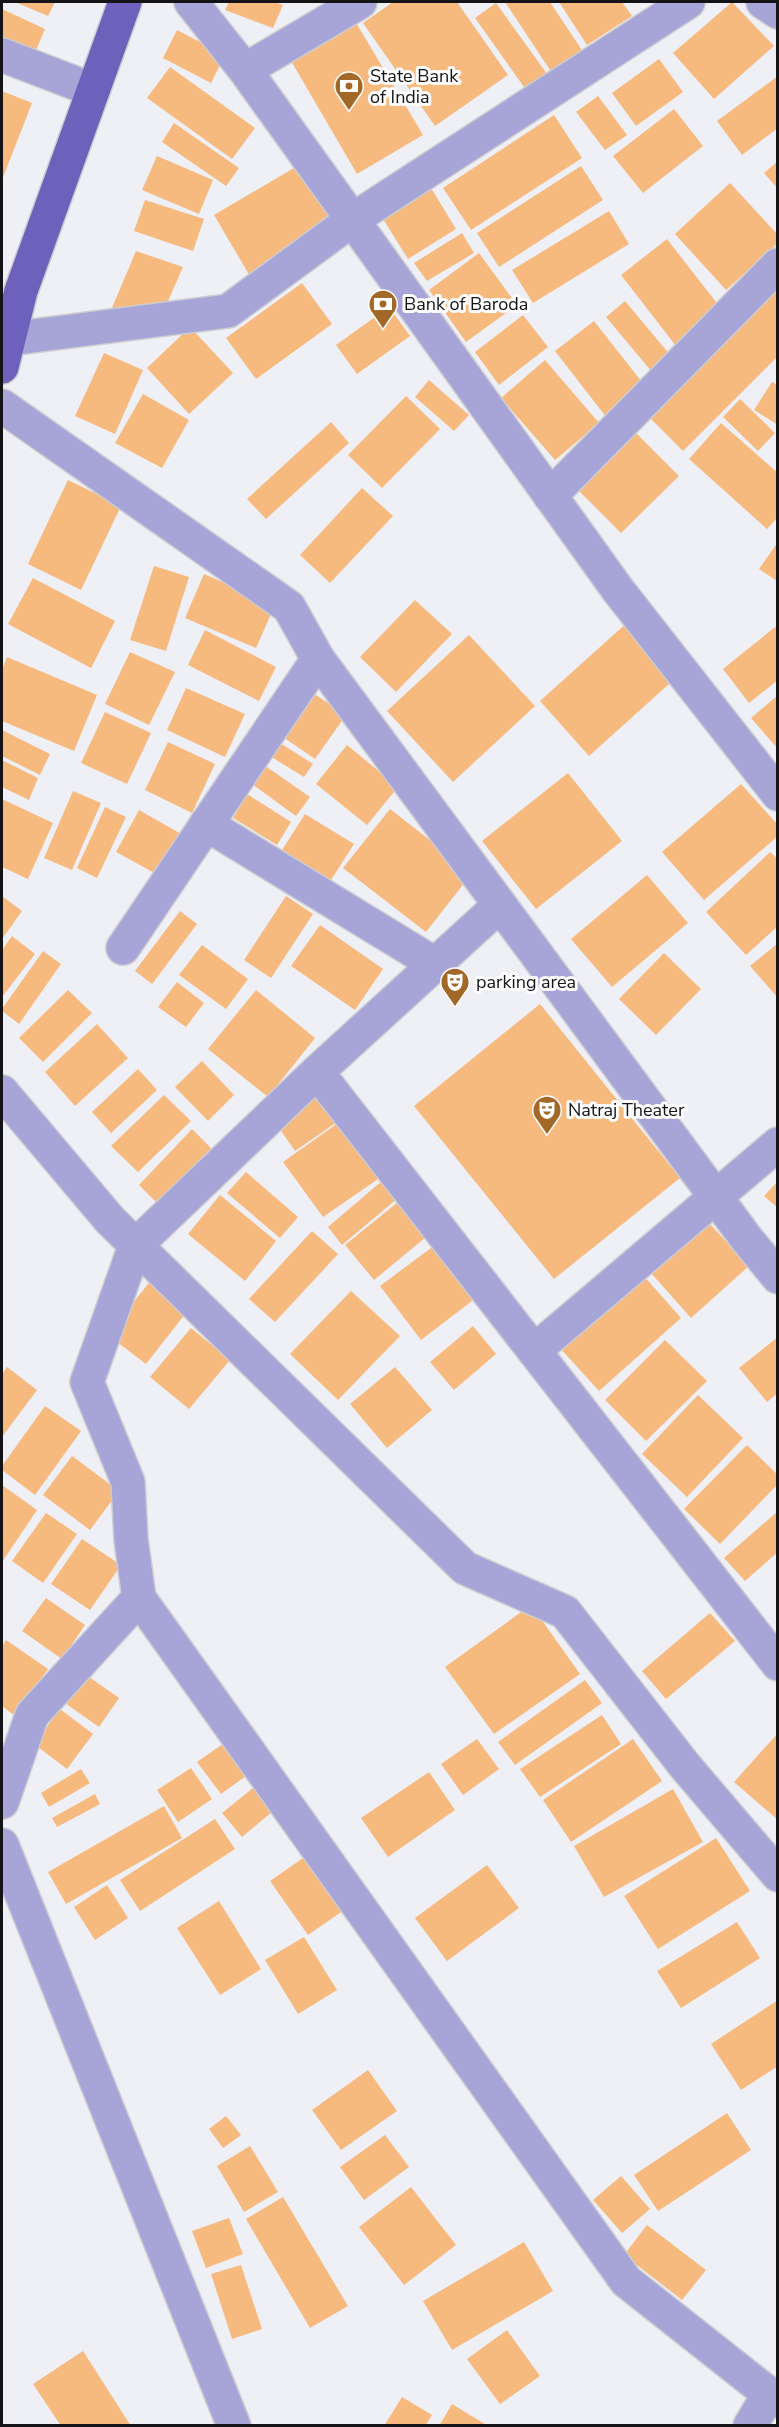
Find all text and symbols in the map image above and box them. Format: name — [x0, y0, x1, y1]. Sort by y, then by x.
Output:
place label: State Bank of India — [370, 64, 459, 109]
bank icon: State Bank of India — [333, 70, 365, 112]
bank icon: Bank of Baroda — [367, 288, 399, 330]
place label: Bank of Baroda — [404, 292, 528, 316]
theatre icon: parking area — [439, 966, 471, 1008]
place label: parking area — [476, 970, 576, 994]
theatre icon: Natraj Theater — [531, 1094, 563, 1136]
place label: Natraj Theater — [568, 1098, 685, 1122]

